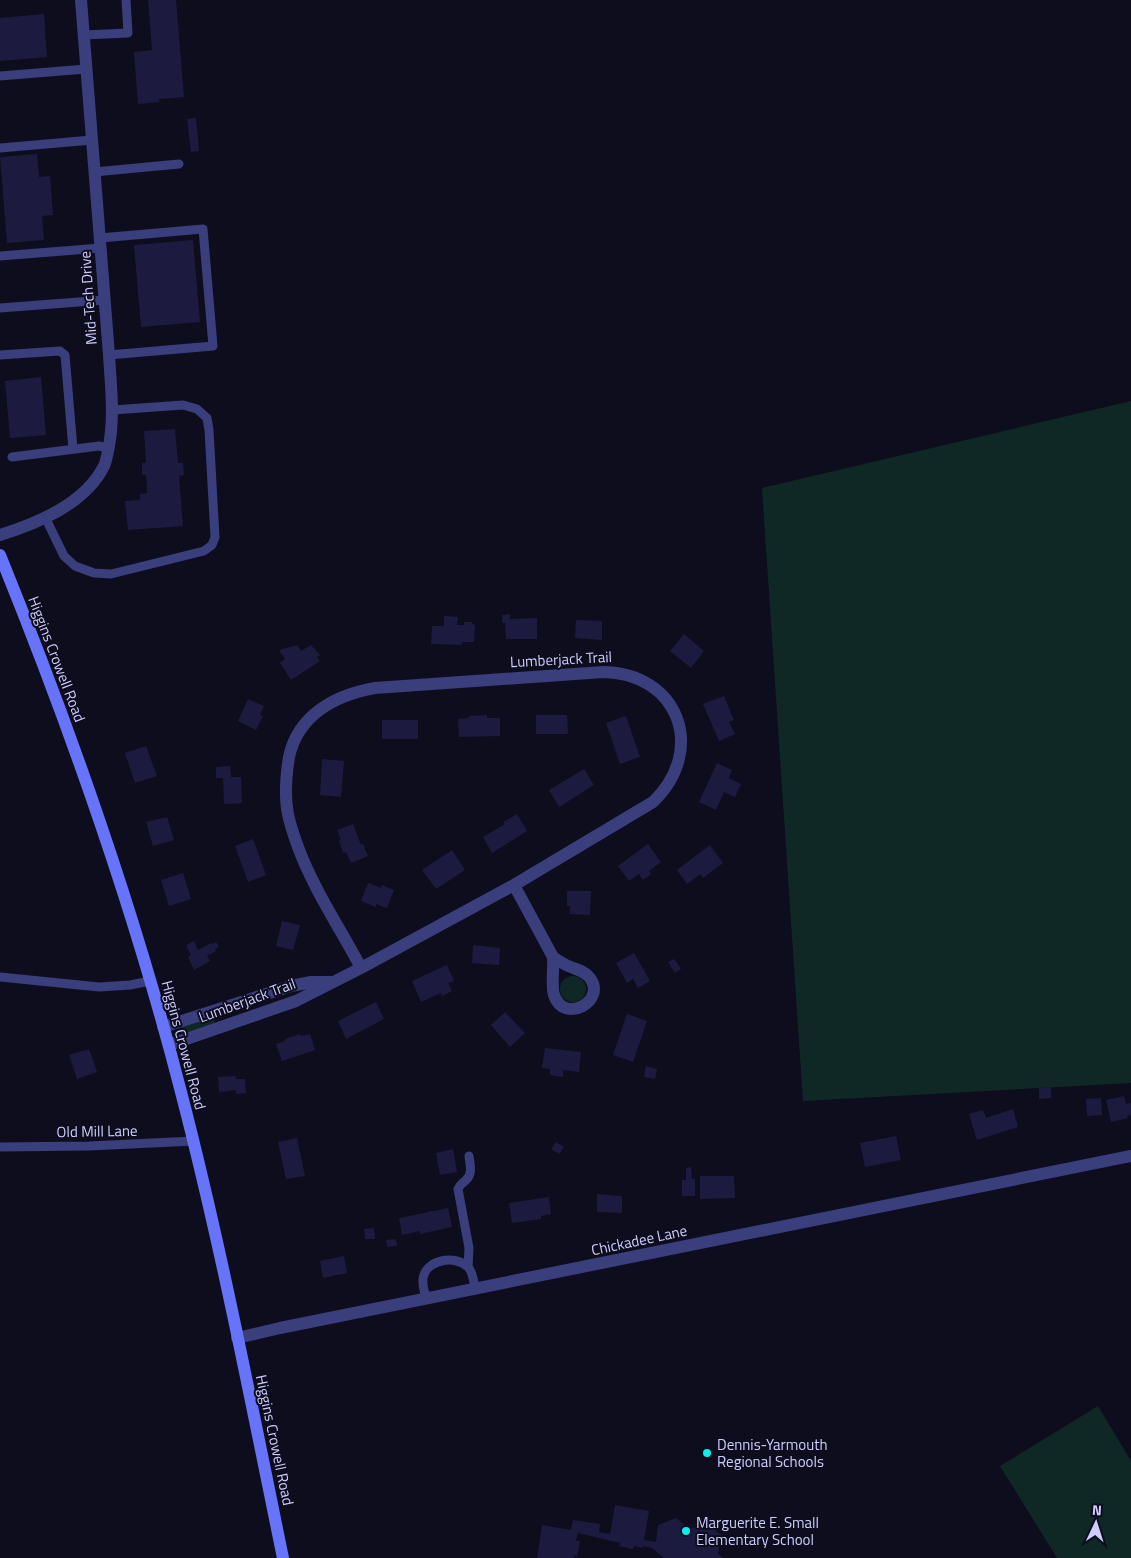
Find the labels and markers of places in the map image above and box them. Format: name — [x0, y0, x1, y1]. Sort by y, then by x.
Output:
place label: Dennis-Yarmouth Regional Schools — [717, 1433, 828, 1473]
marker: Dennis-Yarmouth Regional Schools — [701, 1447, 713, 1459]
place label: Marguerite E. Small Elementary School — [696, 1511, 819, 1551]
marker: Marguerite E. Small Elementary School — [680, 1525, 692, 1537]

